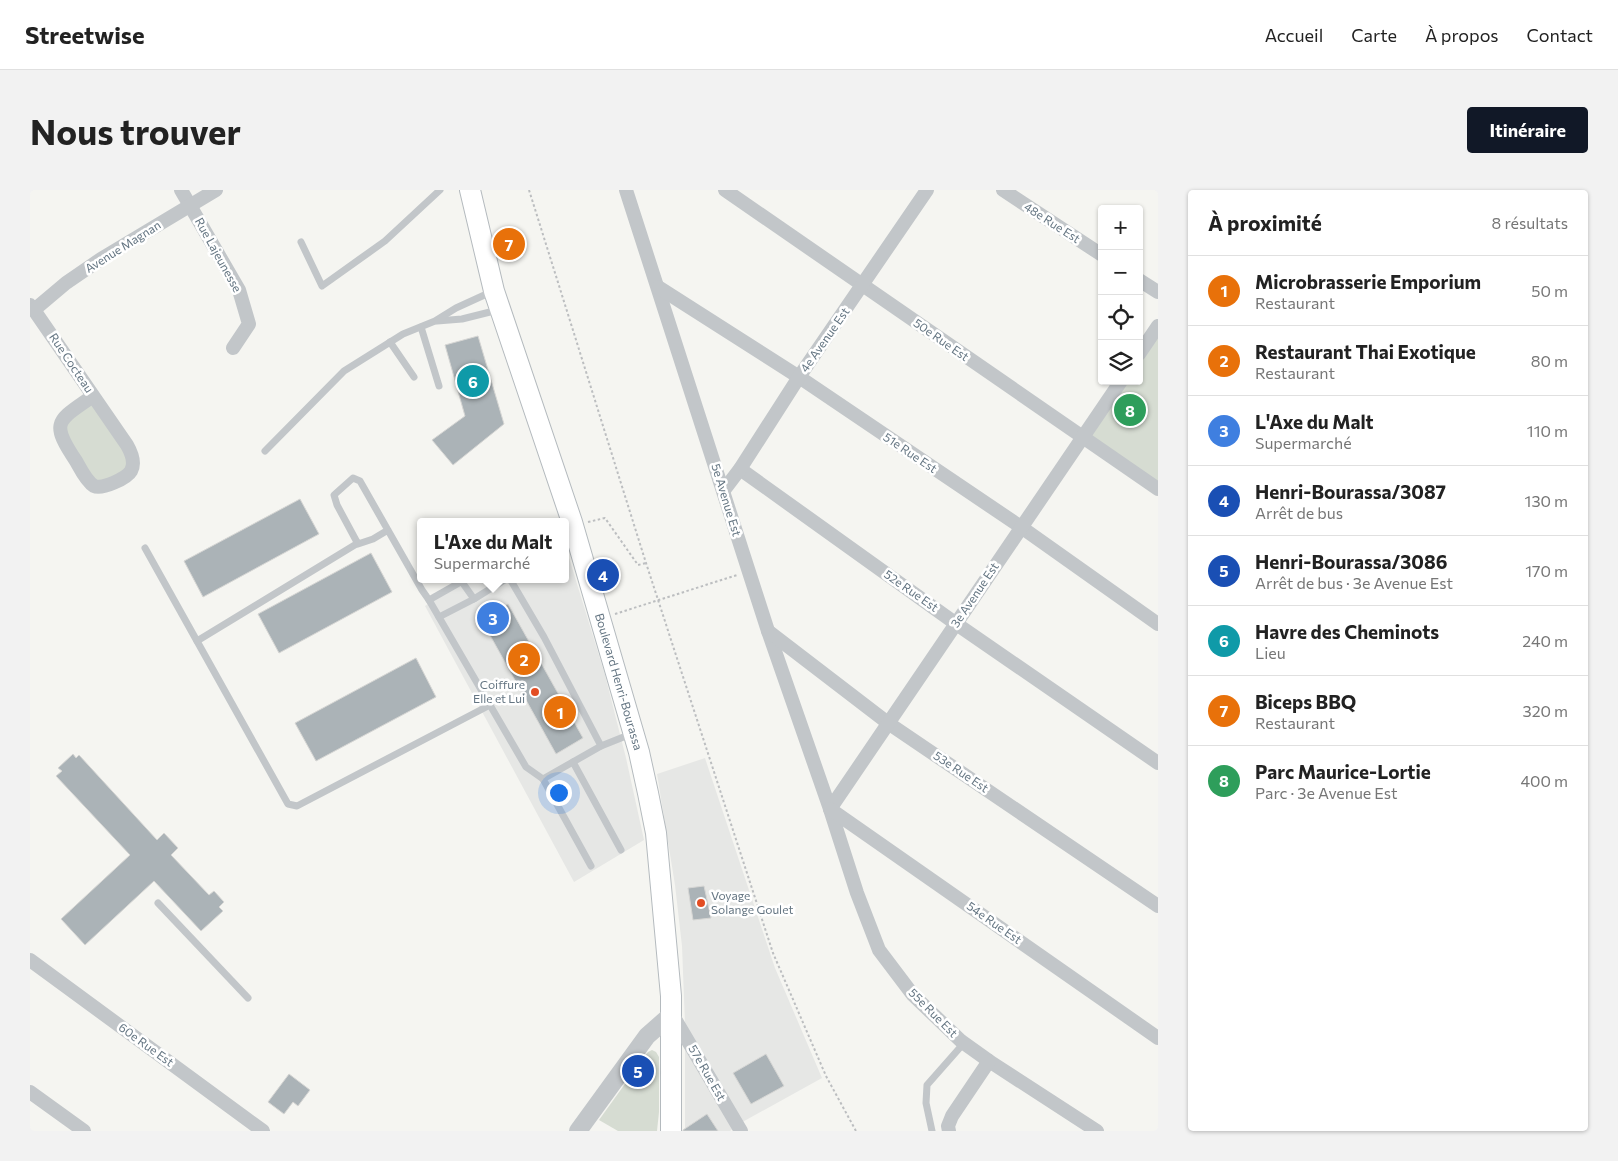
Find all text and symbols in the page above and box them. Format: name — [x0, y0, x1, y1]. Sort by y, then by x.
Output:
text: Streetwise — [25, 20, 145, 49]
text: Accueil — [1265, 24, 1323, 46]
text: Carte — [1351, 24, 1397, 46]
text: À propos — [1425, 24, 1499, 46]
text: Contact — [1527, 24, 1593, 46]
button: Itinéraire — [1467, 107, 1588, 153]
text: Nous trouver — [30, 109, 241, 152]
street label: 48e Rue Est — [1022, 199, 1083, 245]
map controls — [1098, 205, 1143, 385]
button: + — [1098, 205, 1143, 250]
text: À proximité — [1208, 210, 1322, 235]
text: 8 résultats — [1492, 213, 1568, 232]
street label: Rue Lajeunesse — [193, 215, 245, 294]
street label: Avenue Magnan — [82, 217, 163, 275]
pin: 7 — [493, 225, 525, 263]
button: − — [1098, 250, 1143, 295]
text: Microbrasserie Emporium — [1255, 270, 1481, 293]
text: 1 — [1220, 281, 1228, 300]
text: 50 m — [1531, 281, 1568, 300]
text: Restaurant — [1255, 293, 1335, 312]
button: locate — [1098, 295, 1143, 340]
street label: 4e Avenue Est — [797, 304, 852, 374]
street label: 50e Rue Est — [911, 315, 972, 363]
street label: Rue Cocteau — [47, 330, 97, 395]
button: layers — [1098, 340, 1143, 385]
text: Restaurant Thai Exotique — [1255, 340, 1476, 363]
text: 2 — [1219, 351, 1229, 370]
text: 80 m — [1531, 351, 1568, 370]
pin: 6 — [457, 362, 489, 400]
text: Restaurant — [1255, 363, 1335, 382]
pin: 8 — [1114, 391, 1146, 429]
text: L'Axe du Malt — [1255, 410, 1374, 433]
text: 3 — [1219, 421, 1229, 440]
text: 110 m — [1527, 421, 1568, 440]
street label: 51e Rue Est — [881, 429, 940, 475]
text: Supermarché — [1255, 433, 1352, 452]
street label: 5e Avenue Est — [709, 462, 745, 538]
text: Henri-Bourassa/3087 — [1255, 480, 1446, 503]
text: 4 — [1219, 491, 1229, 510]
text: 130 m — [1525, 491, 1568, 510]
text: Arrêt de bus — [1255, 503, 1343, 522]
popup — [417, 518, 569, 583]
text: L'Axe du Malt — [434, 530, 552, 553]
text: Henri-Bourassa/3086 — [1255, 550, 1447, 573]
text: Supermarché — [434, 553, 530, 572]
pin: 4 — [587, 556, 619, 594]
street label: 3e Avenue Est — [947, 559, 1001, 630]
text: 5 — [1219, 561, 1229, 580]
text: 170 m — [1525, 561, 1568, 580]
street label: 52e Rue Est — [882, 566, 941, 614]
text: Arrêt de bus · 3e Avenue Est — [1255, 573, 1453, 592]
pin: 3 — [477, 599, 509, 637]
street label: Boulevard Henri-Bourassa — [593, 611, 646, 752]
text: Havre des Cheminots — [1255, 620, 1439, 643]
text: 6 — [1219, 631, 1229, 650]
text: 240 m — [1522, 631, 1568, 650]
pin: 2 — [508, 640, 540, 678]
text: Lieu — [1255, 643, 1286, 662]
place label: Coiffure Elle et Lui — [473, 677, 525, 705]
marker: Coiffure Elle et Lui — [529, 686, 541, 698]
text: Biceps BBQ — [1255, 690, 1356, 713]
pin: 1 — [544, 693, 576, 731]
text: 7 — [1220, 701, 1228, 720]
text: 320 m — [1523, 701, 1568, 720]
text: Restaurant — [1255, 713, 1335, 732]
street label: 53e Rue Est — [931, 748, 992, 795]
text: Parc Maurice-Lortie — [1255, 760, 1431, 783]
text: 8 — [1219, 771, 1229, 790]
text: 400 m — [1520, 771, 1568, 790]
your location — [546, 780, 572, 806]
text: Parc · 3e Avenue Est — [1255, 783, 1398, 802]
place label: Voyage Solange Goulet — [711, 888, 793, 916]
marker: Voyage Solange Goulet — [695, 897, 707, 909]
street label: 54e Rue Est — [965, 898, 1025, 946]
street label: 55e Rue Est — [906, 985, 961, 1040]
street label: 60e Rue Est — [116, 1020, 177, 1069]
street label: 57e Rue Est — [686, 1042, 729, 1103]
pin: 5 — [622, 1052, 654, 1090]

